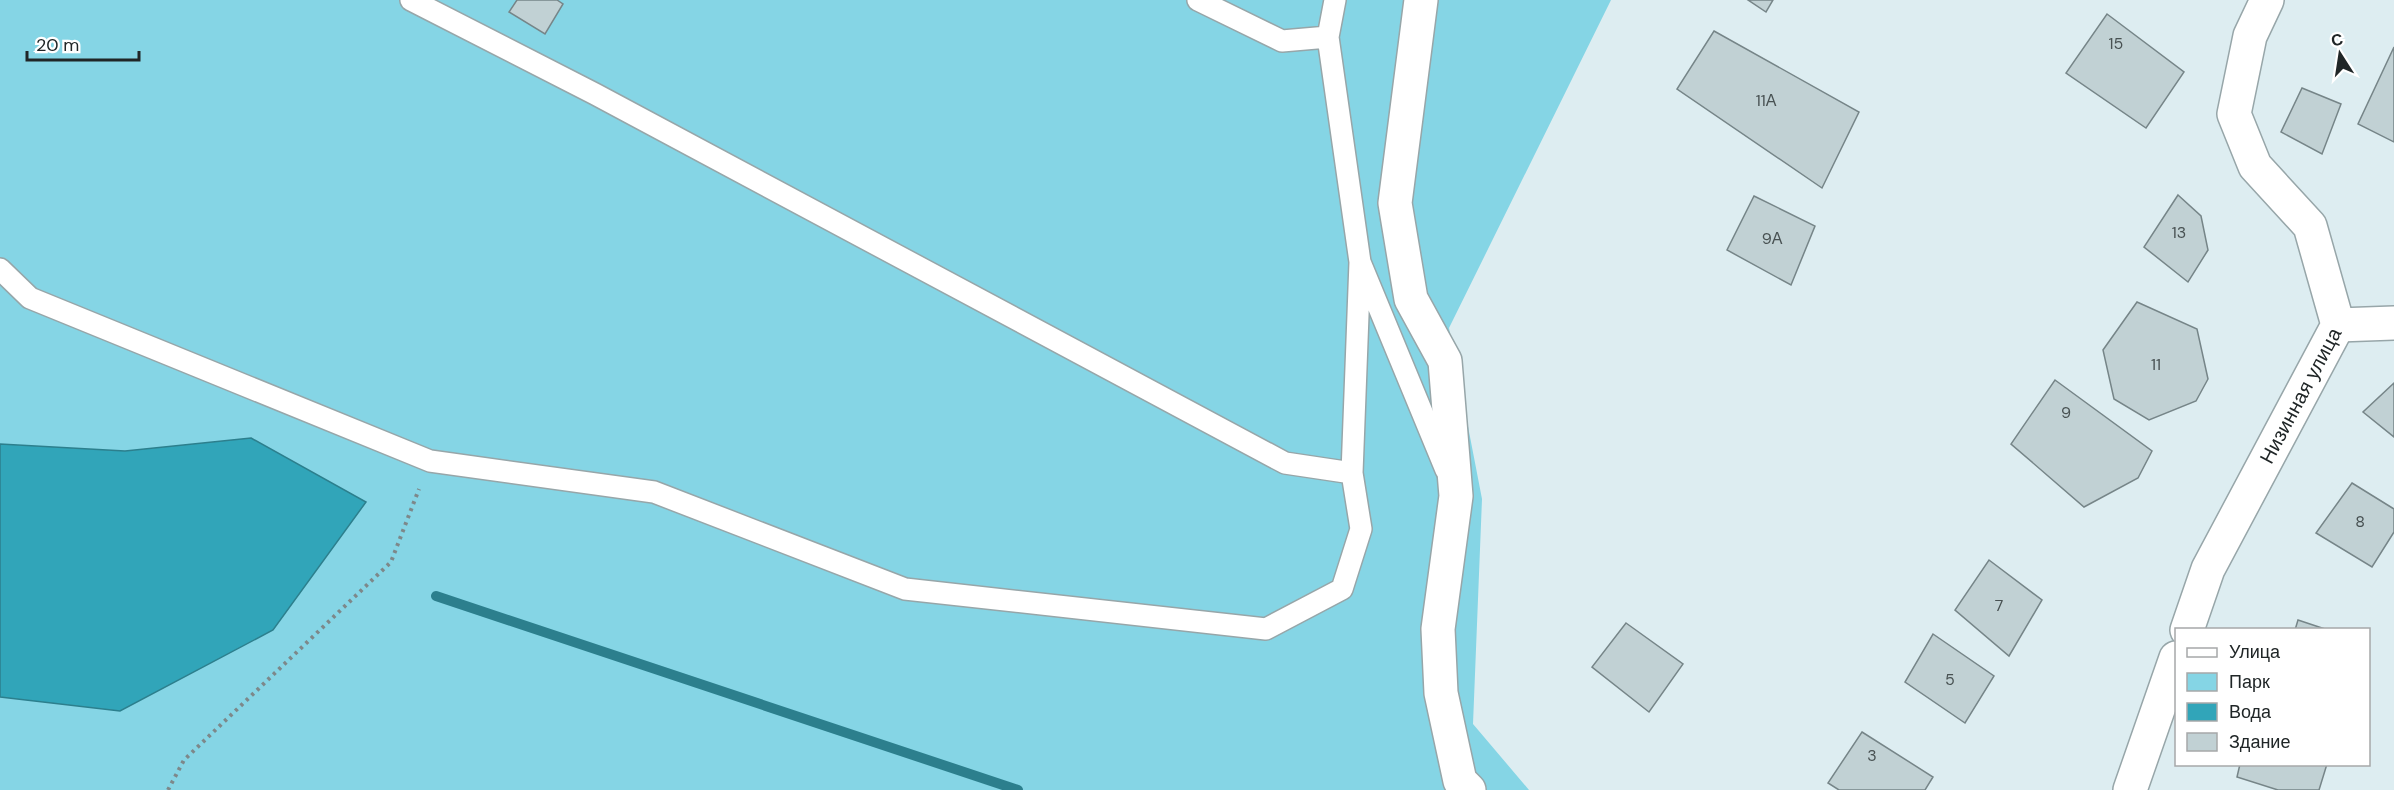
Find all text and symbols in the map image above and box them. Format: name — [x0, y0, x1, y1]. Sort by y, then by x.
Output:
scale bar — [27, 24, 140, 62]
north arrow — [2310, 24, 2370, 84]
text: С — [2329, 28, 2345, 51]
text: 20 m — [36, 33, 79, 57]
house number: 15 — [2109, 33, 2123, 54]
house number: 11А — [1756, 90, 1777, 111]
house number: 13 — [2172, 222, 2186, 243]
house number: 9А — [1762, 228, 1783, 249]
street label: Низинная улица — [2254, 322, 2348, 468]
house number: 11 — [2151, 354, 2161, 375]
house number: 9 — [2061, 402, 2071, 423]
house number: 8 — [2355, 511, 2365, 532]
house number: 7 — [1995, 595, 2003, 616]
legend — [2175, 628, 2370, 766]
text: Улица — [2229, 640, 2281, 664]
house number: 5 — [1945, 669, 1955, 690]
text: Парк — [2229, 670, 2270, 694]
text: Вода — [2229, 700, 2272, 724]
text: Здание — [2229, 730, 2290, 754]
house number: 3 — [1867, 745, 1877, 766]

